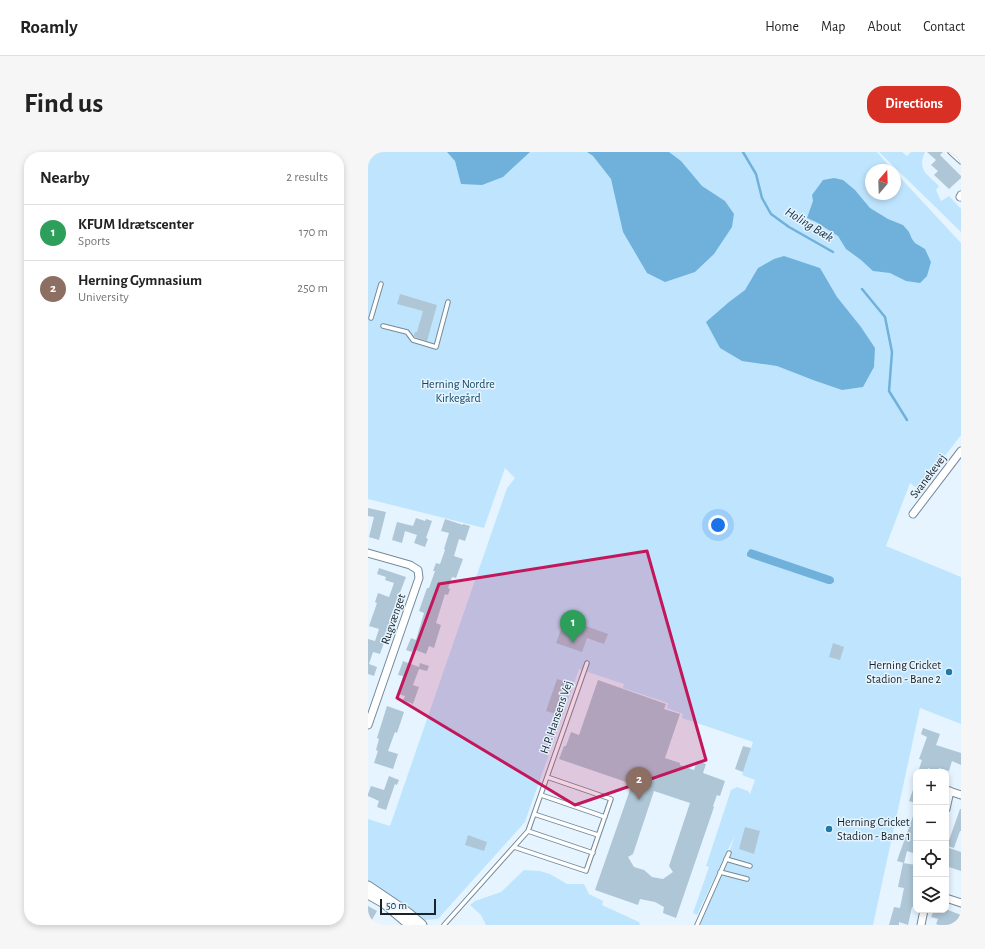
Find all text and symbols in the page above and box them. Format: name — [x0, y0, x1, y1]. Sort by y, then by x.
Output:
text: Roamly — [20, 18, 78, 37]
text: Home — [765, 20, 799, 34]
text: Map — [821, 20, 845, 34]
text: About — [867, 20, 901, 34]
text: Contact — [923, 20, 965, 34]
button: Directions — [867, 86, 961, 123]
text: Find us — [24, 90, 103, 118]
north arrow — [865, 164, 901, 200]
text: Nearby — [40, 169, 90, 186]
text: 2 results — [286, 171, 328, 184]
water label: Holing Bæk — [783, 205, 835, 245]
text: KFUM Idrætscenter — [78, 217, 194, 232]
text: 1 — [51, 226, 55, 239]
text: 170 m — [299, 226, 328, 239]
text: Sports — [78, 235, 110, 248]
text: Herning Gymnasium — [78, 273, 202, 288]
text: 2 — [50, 282, 56, 295]
text: 250 m — [297, 282, 328, 295]
text: University — [78, 291, 129, 304]
park label: Herning Nordre Kirkegård — [421, 378, 495, 404]
street label: Svanekevej — [908, 452, 949, 501]
your location — [708, 515, 728, 535]
street label: Rugvænget — [379, 592, 407, 646]
pin: 1 — [560, 610, 586, 643]
place label: Herning Cricket Stadion - Bane 2 — [866, 659, 942, 685]
marker: Herning Cricket Stadion - Bane 2 — [944, 667, 954, 677]
street label: H.P. Hansens Vej — [538, 679, 575, 755]
pin: 2 — [626, 767, 652, 800]
map controls — [913, 769, 949, 913]
button: + — [913, 769, 949, 805]
button: − — [913, 805, 949, 841]
place label: Herning Cricket Stadion - Bane 1 — [837, 816, 910, 842]
marker: Herning Cricket Stadion - Bane 1 — [824, 824, 834, 834]
button: locate — [913, 841, 949, 877]
button: layers — [913, 877, 949, 913]
scale bar — [380, 897, 436, 916]
text: 50 m — [386, 900, 407, 911]

